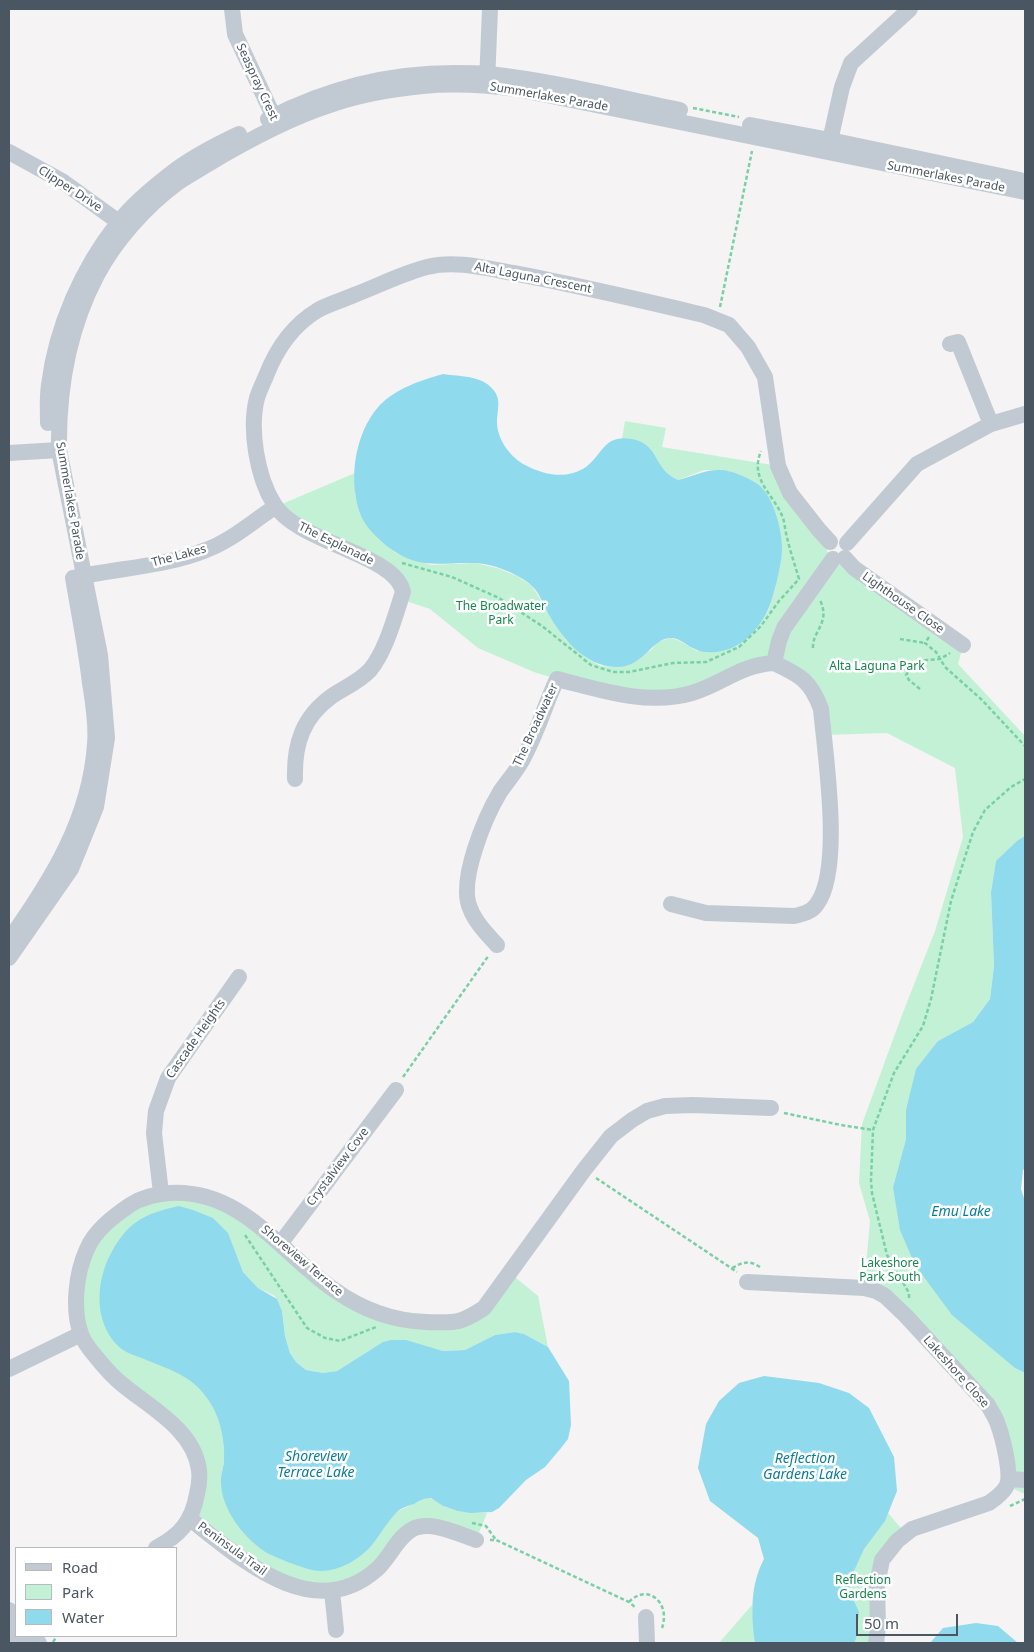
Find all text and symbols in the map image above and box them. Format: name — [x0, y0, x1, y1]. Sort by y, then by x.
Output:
street label: Seaspray Crest — [233, 41, 281, 123]
street label: Summerlakes Parade — [489, 80, 609, 114]
street label: Summerlakes Parade — [886, 159, 1006, 195]
street label: Clipper Drive — [35, 163, 105, 215]
street label: Alta Laguna Crescent — [473, 260, 593, 296]
street label: Summerlakes Parade — [53, 441, 87, 561]
street label: The Esplanade — [296, 520, 376, 568]
street label: The Lakes — [150, 542, 208, 570]
street label: Lighthouse Close — [859, 569, 947, 637]
park label: The Broadwater Park — [456, 600, 546, 628]
park label: Alta Laguna Park — [829, 660, 925, 674]
street label: The Broadwater — [510, 681, 562, 769]
street label: Cascade Heights — [163, 997, 229, 1081]
street label: Crystalview Cove — [304, 1125, 372, 1209]
water label: Emu Lake — [931, 1204, 991, 1220]
street label: Shoreview Terrace — [258, 1223, 346, 1299]
park label: Lakeshore Park South — [859, 1257, 921, 1285]
street label: Lakeshore Close — [920, 1333, 992, 1411]
water label: Shoreview Terrace Lake — [277, 1449, 355, 1481]
water label: Reflection Gardens Lake — [763, 1451, 847, 1484]
street label: Peninsula Trail — [195, 1519, 269, 1579]
legend — [15, 1547, 178, 1637]
text: Road — [62, 1557, 98, 1577]
park label: Reflection Gardens — [835, 1574, 891, 1602]
text: Park — [62, 1582, 94, 1602]
scale bar — [859, 1604, 962, 1636]
text: Water — [62, 1607, 104, 1627]
text: 50 m — [864, 1613, 899, 1633]

